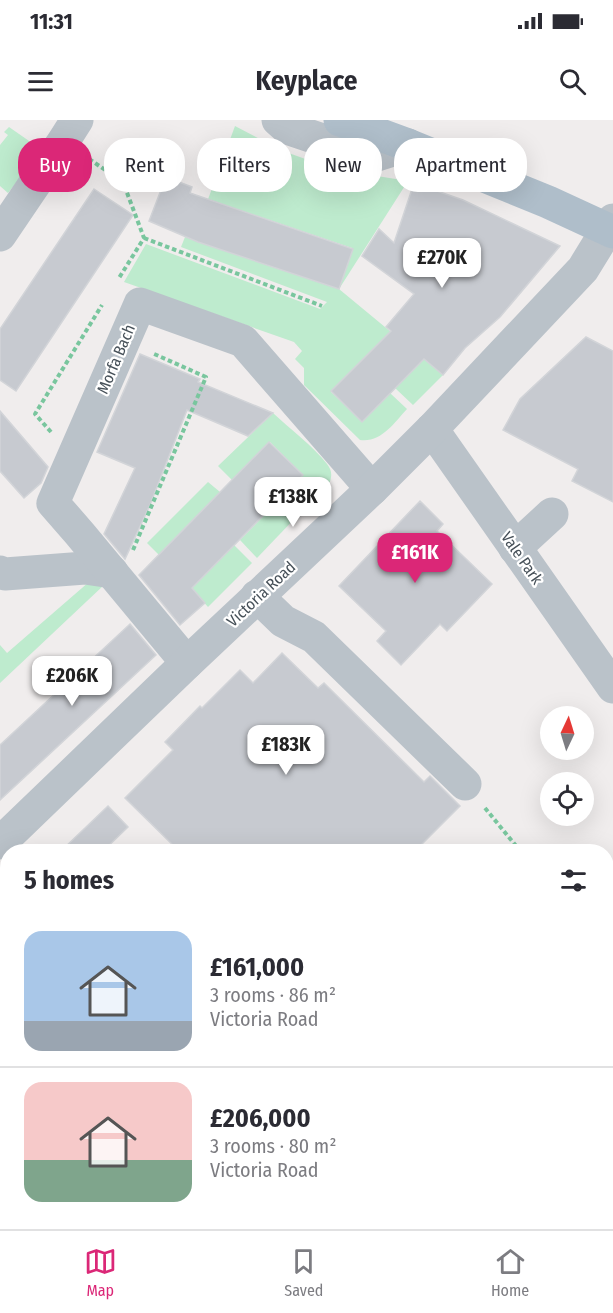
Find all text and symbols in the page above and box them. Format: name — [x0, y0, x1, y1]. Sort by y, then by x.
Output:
text: 11:31 — [30, 8, 73, 35]
icon: menu — [24, 65, 57, 98]
text: Keyplace — [256, 65, 357, 97]
icon: search — [556, 65, 589, 98]
chip: Buy — [18, 138, 92, 192]
chip: Rent — [104, 138, 185, 192]
chip: Filters — [197, 138, 292, 192]
chip: New — [304, 138, 382, 192]
chip: Apartment — [394, 138, 527, 192]
pin: £270K — [400, 238, 484, 289]
text: £270K — [417, 245, 467, 269]
street label: Morfa Bach — [93, 321, 139, 397]
pin: £138K — [251, 477, 335, 528]
text: £138K — [268, 484, 318, 508]
street label: Vale Park — [497, 528, 547, 588]
pin: £161K — [373, 533, 457, 584]
text: £161K — [391, 540, 439, 564]
street label: Victoria Road — [223, 557, 299, 631]
pin: £206K — [30, 656, 114, 707]
text: £206K — [46, 663, 98, 687]
north arrow — [540, 706, 594, 760]
map controls — [540, 706, 594, 826]
pin: £183K — [244, 725, 328, 776]
text: £183K — [261, 732, 311, 756]
button: locate — [540, 772, 594, 826]
icon: filters — [557, 864, 590, 897]
text: 5 homes — [24, 865, 114, 896]
text: £161,000 — [210, 952, 304, 983]
icon: home — [72, 955, 144, 1027]
text: 3 rooms · 86 m² — [210, 983, 336, 1007]
text: Victoria Road — [210, 1007, 319, 1031]
text: £206,000 — [210, 1103, 311, 1134]
icon: home — [72, 1106, 144, 1178]
text: 3 rooms · 80 m² — [210, 1134, 336, 1158]
text: Victoria Road — [210, 1158, 319, 1182]
tab: Map — [84, 1245, 117, 1300]
tab: Saved — [284, 1245, 323, 1300]
tab: Home — [491, 1245, 529, 1300]

